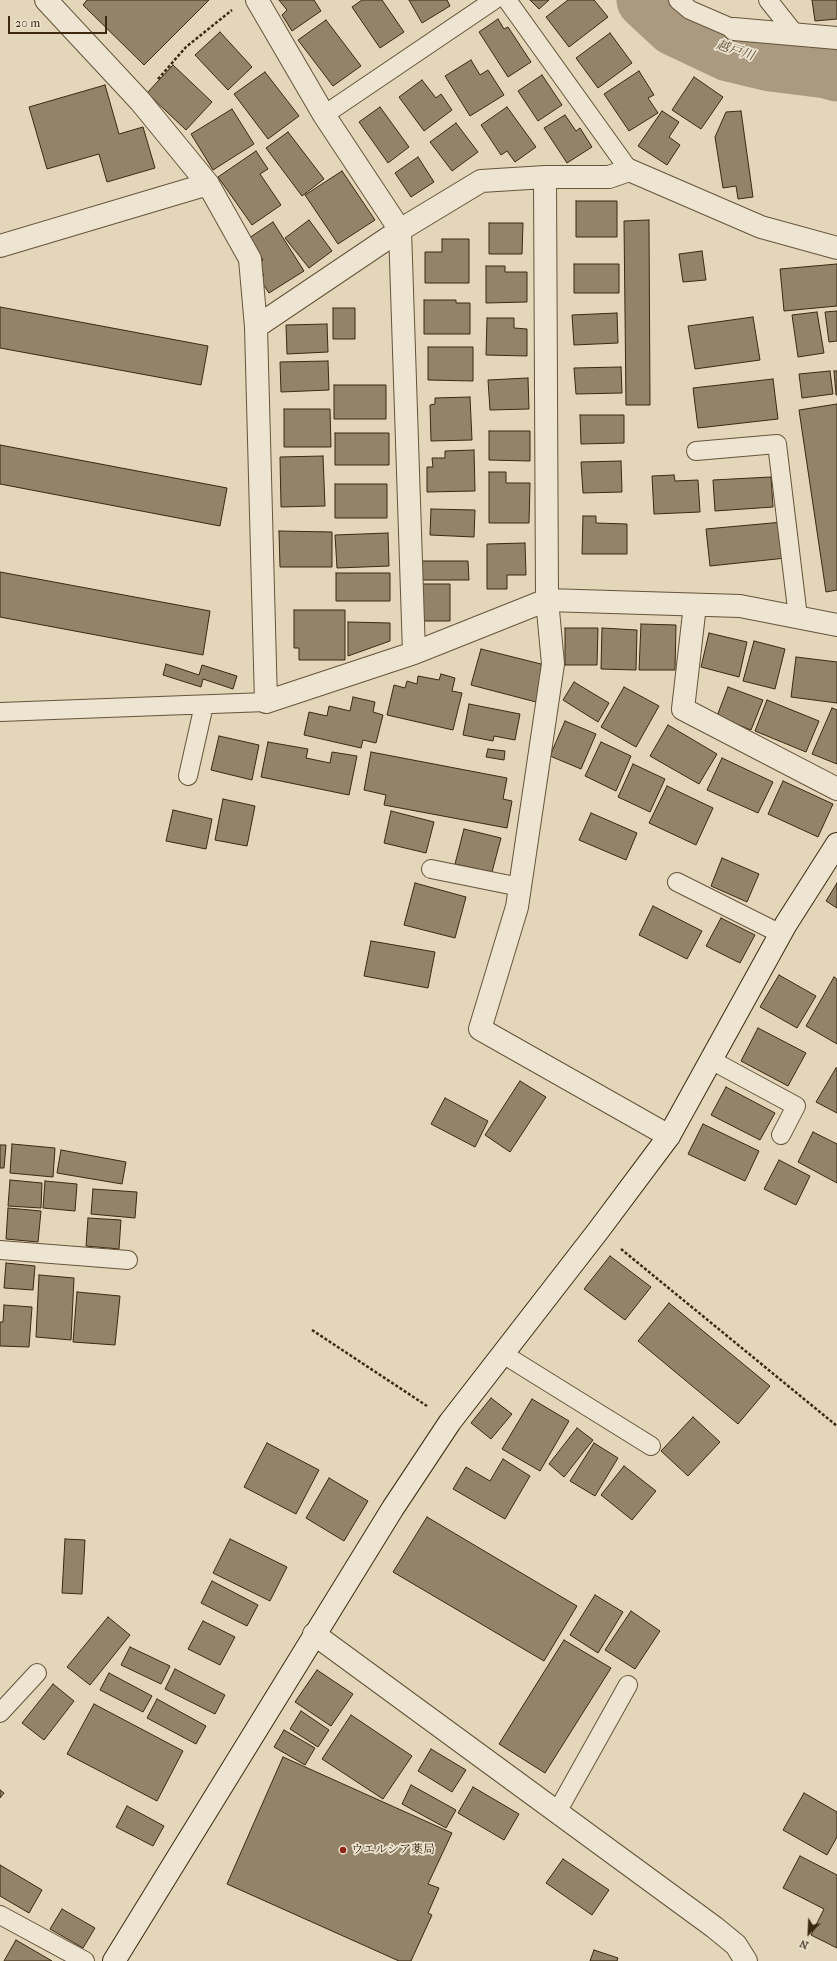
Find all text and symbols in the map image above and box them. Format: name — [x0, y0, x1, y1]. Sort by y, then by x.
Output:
scale bar — [10, 8, 109, 34]
text: 20 m — [15, 16, 40, 30]
water label: 越戸川 — [714, 38, 756, 64]
place label: ウエルシア薬局 — [351, 1843, 435, 1857]
marker: ウエルシア薬局 — [338, 1845, 348, 1855]
north arrow — [789, 1913, 829, 1953]
text: N — [797, 1937, 810, 1952]

